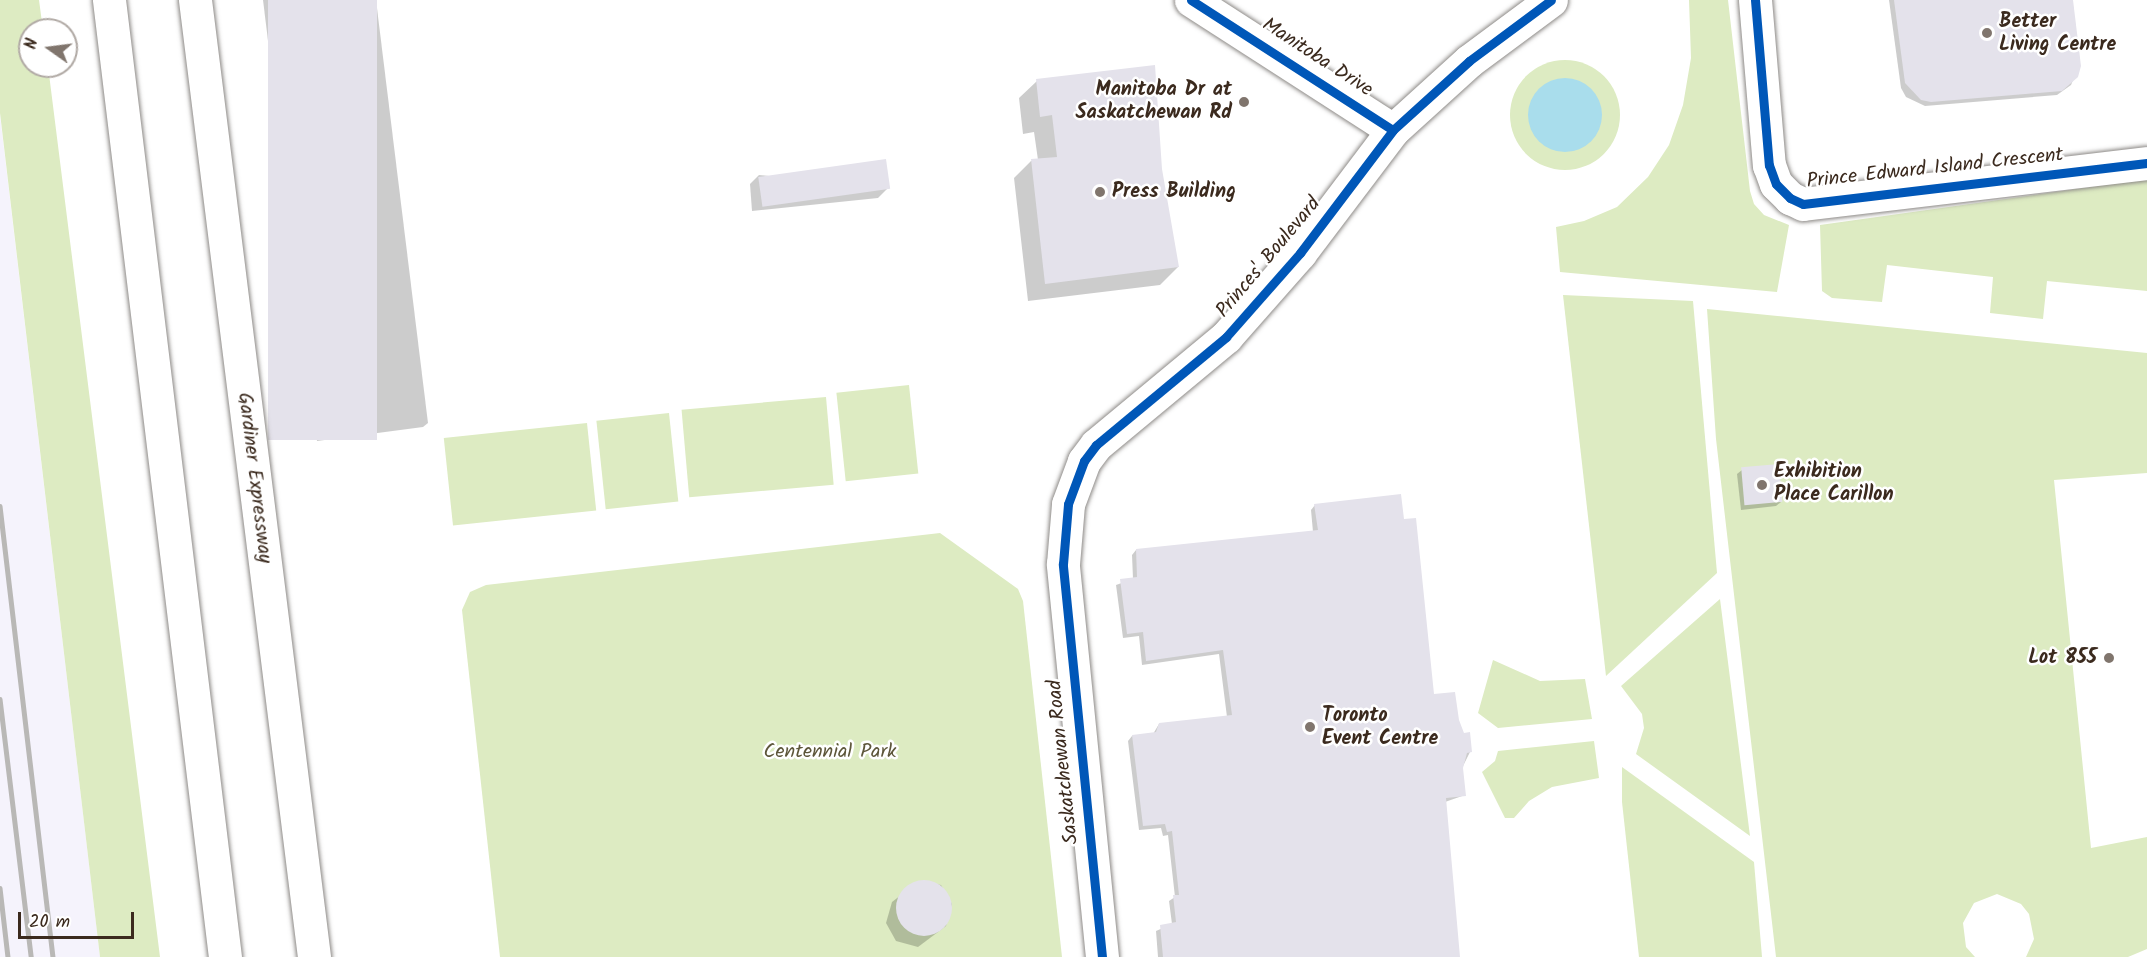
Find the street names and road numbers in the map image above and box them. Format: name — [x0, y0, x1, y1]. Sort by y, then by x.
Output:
street label: Manitoba Drive — [1257, 13, 1377, 103]
street label: Prince Edward Island Crescent — [1805, 144, 2065, 194]
street label: Princes' Boulevard — [1212, 193, 1326, 323]
street label: Gardiner Expressway — [232, 391, 276, 565]
street label: Saskatchewan Road — [1043, 679, 1085, 845]

